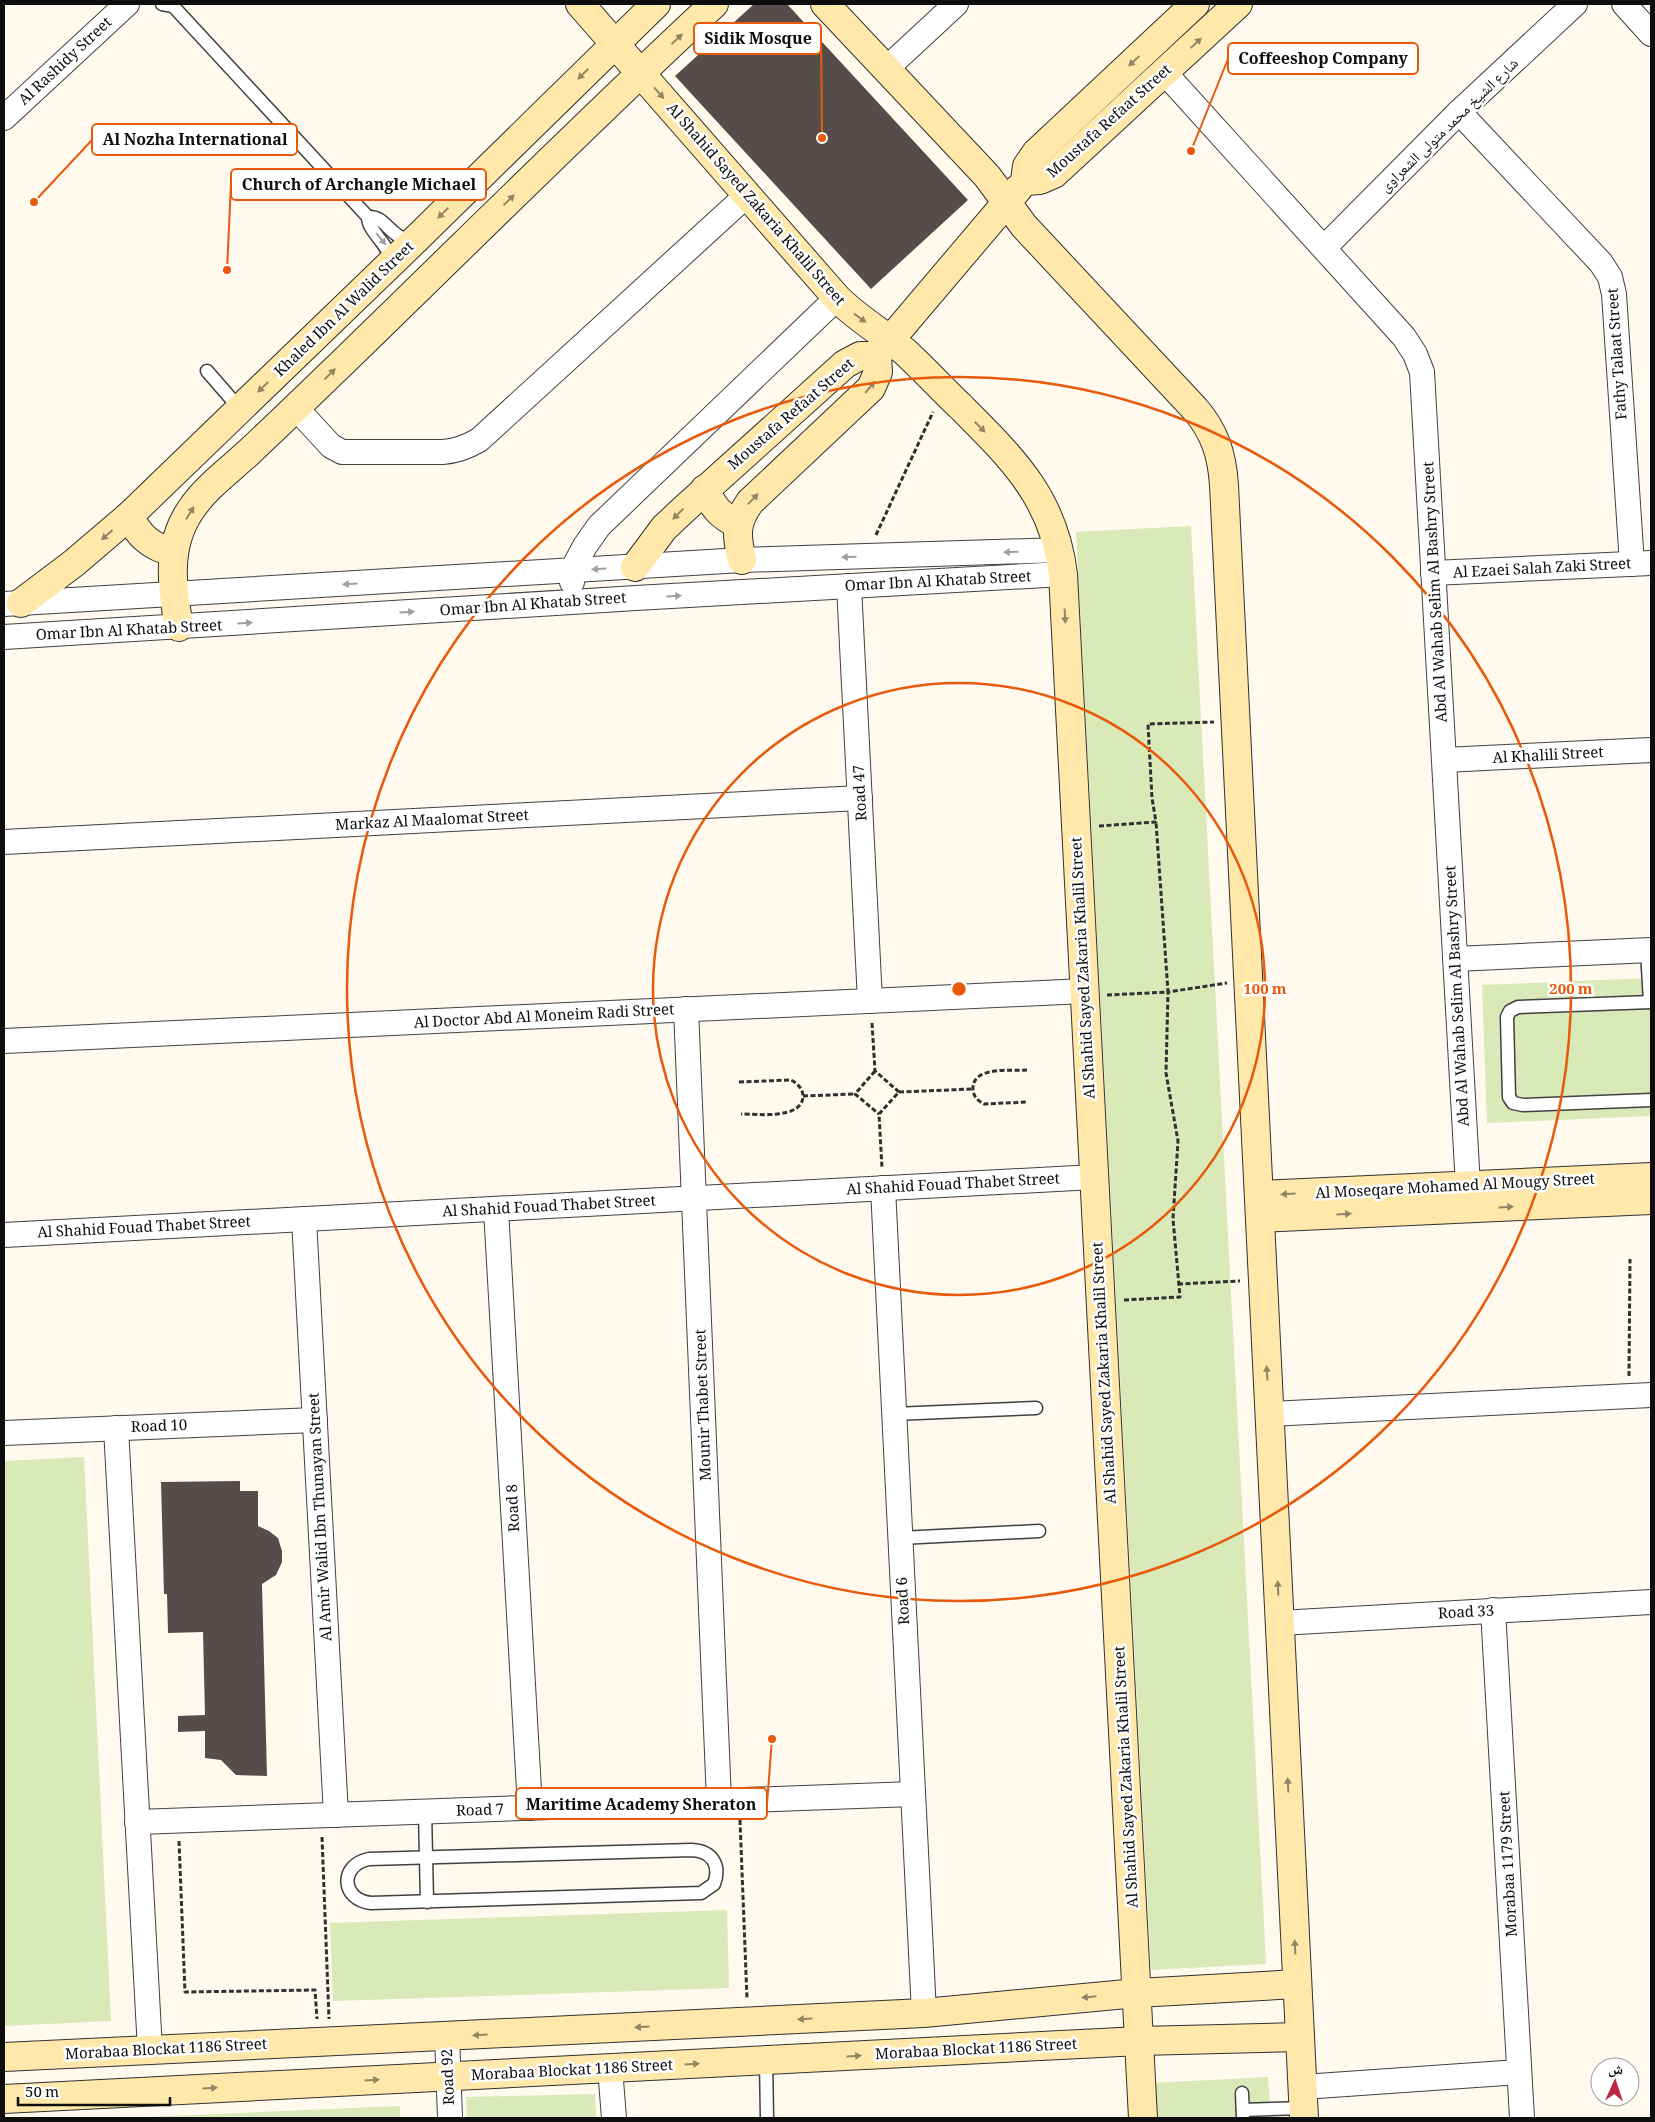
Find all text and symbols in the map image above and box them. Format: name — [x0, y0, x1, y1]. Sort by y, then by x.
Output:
street label: Al Rashidy Street — [13, 12, 119, 113]
callout: Sidik Mosque — [694, 23, 821, 54]
text: Sidik Mosque — [704, 27, 812, 54]
one-way arrow — [670, 33, 682, 45]
one-way arrow — [1190, 37, 1202, 49]
callout: Coffeeshop Company — [1228, 43, 1418, 74]
text: Coffeeshop Company — [1238, 47, 1409, 74]
street label: شارع الشيخ محمد متولى الشعراوى — [1375, 53, 1526, 200]
one-way arrow — [1128, 55, 1140, 67]
street label: Moustafa Refaat Street — [1042, 59, 1179, 186]
one-way arrow — [578, 68, 590, 80]
one-way arrow — [653, 86, 665, 98]
street label: Al Shahid Sayed Zakaria Khalil Street — [659, 98, 850, 313]
callout: Al Nozha International — [92, 124, 297, 155]
text: Al Nozha International — [102, 128, 288, 155]
callout: Church of Archangle Michael — [231, 169, 486, 200]
text: Church of Archangle Michael — [242, 173, 477, 200]
one-way arrow — [503, 194, 515, 206]
one-way arrow — [437, 207, 449, 219]
one-way arrow — [375, 232, 386, 245]
street label: Khaled Ibn Al Walid Street — [269, 236, 422, 385]
street label: Fathy Talaat Street — [1601, 287, 1637, 421]
one-way arrow — [853, 313, 867, 323]
street label: Moustafa Refaat Street — [723, 353, 862, 478]
one-way arrow — [324, 369, 336, 381]
one-way arrow — [258, 380, 270, 392]
one-way arrow — [865, 381, 876, 394]
one-way arrow — [974, 420, 986, 432]
street label: Abd Al Wahab Selim Al Bashry Street — [1417, 461, 1457, 723]
one-way arrow — [747, 494, 759, 506]
one-way arrow — [185, 506, 194, 519]
one-way arrow — [673, 508, 685, 520]
one-way arrow — [101, 529, 114, 540]
one-way arrow — [1003, 548, 1019, 556]
street label: Al Ezaei Salah Zaki Street — [1452, 552, 1632, 588]
one-way arrow — [841, 553, 857, 561]
one-way arrow — [591, 565, 607, 573]
street label: Omar Ibn Al Khatab Street — [844, 565, 1032, 601]
one-way arrow — [341, 580, 357, 588]
street label: Omar Ibn Al Khatab Street — [439, 587, 627, 625]
one-way arrow — [666, 591, 682, 599]
one-way arrow — [399, 608, 415, 616]
one-way arrow — [1061, 608, 1069, 624]
street label: Omar Ibn Al Khatab Street — [35, 614, 223, 650]
one-way arrow — [237, 618, 253, 626]
street label: Al Khalili Street — [1492, 741, 1604, 773]
street label: Road 47 — [848, 764, 876, 822]
street label: Markaz Al Maalomat Street — [335, 804, 529, 840]
street label: Al Shahid Sayed Zakaria Khalil Street — [1065, 836, 1105, 1100]
street label: Abd Al Wahab Selim Al Bashry Street — [1439, 865, 1479, 1127]
text: 100 m — [1243, 978, 1287, 1004]
text: 200 m — [1549, 978, 1593, 1004]
centre of rings — [950, 980, 968, 998]
street label: Al Doctor Abd Al Moneim Radi Street — [413, 998, 675, 1038]
street label: Al Shahid Fouad Thabet Street — [846, 1167, 1061, 1205]
street label: Al Moseqare Mohamed Al Mougy Street — [1315, 1168, 1596, 1208]
street label: Al Shahid Fouad Thabet Street — [442, 1189, 657, 1227]
one-way arrow — [1280, 1190, 1296, 1198]
one-way arrow — [1498, 1202, 1514, 1210]
street label: Al Shahid Fouad Thabet Street — [37, 1210, 252, 1248]
one-way arrow — [1336, 1210, 1352, 1218]
street label: Al Shahid Sayed Zakaria Khalil Street — [1086, 1241, 1126, 1505]
street label: Mounir Thabet Street — [689, 1329, 721, 1481]
one-way arrow — [1263, 1365, 1271, 1381]
street label: Al Amir Walid Ibn Thunayan Street — [302, 1392, 341, 1642]
street label: Road 10 — [131, 1414, 188, 1442]
street label: Road 8 — [501, 1483, 529, 1532]
street label: Road 6 — [891, 1576, 919, 1625]
one-way arrow — [1274, 1579, 1282, 1595]
street label: Road 33 — [1437, 1600, 1495, 1628]
street label: Al Shahid Sayed Zakaria Khalil Street — [1108, 1645, 1148, 1909]
one-way arrow — [1283, 1777, 1291, 1793]
callout: Maritime Academy Sheraton — [516, 1788, 767, 1819]
street label: Morabaa 1179 Street — [1493, 1790, 1527, 1937]
text: Maritime Academy Sheraton — [526, 1793, 757, 1820]
street label: Road 7 — [456, 1798, 504, 1826]
one-way arrow — [1291, 1939, 1299, 1955]
one-way arrow — [1080, 1993, 1096, 2001]
one-way arrow — [796, 2016, 812, 2024]
one-way arrow — [634, 2023, 650, 2031]
one-way arrow — [472, 2031, 488, 2039]
street label: Morabaa Blockat 1186 Street — [64, 2033, 268, 2069]
street label: Morabaa Blockat 1186 Street — [874, 2033, 1078, 2069]
street label: Road 92 — [436, 2048, 464, 2105]
one-way arrow — [846, 2051, 862, 2059]
street label: Morabaa Blockat 1186 Street — [470, 2054, 674, 2090]
north arrow — [1590, 2057, 1640, 2107]
text: ش — [1608, 2059, 1624, 2083]
one-way arrow — [684, 2060, 700, 2068]
scale bar — [18, 2074, 170, 2106]
one-way arrow — [364, 2075, 380, 2083]
text: 50 m — [25, 2081, 59, 2107]
one-way arrow — [202, 2084, 218, 2092]

